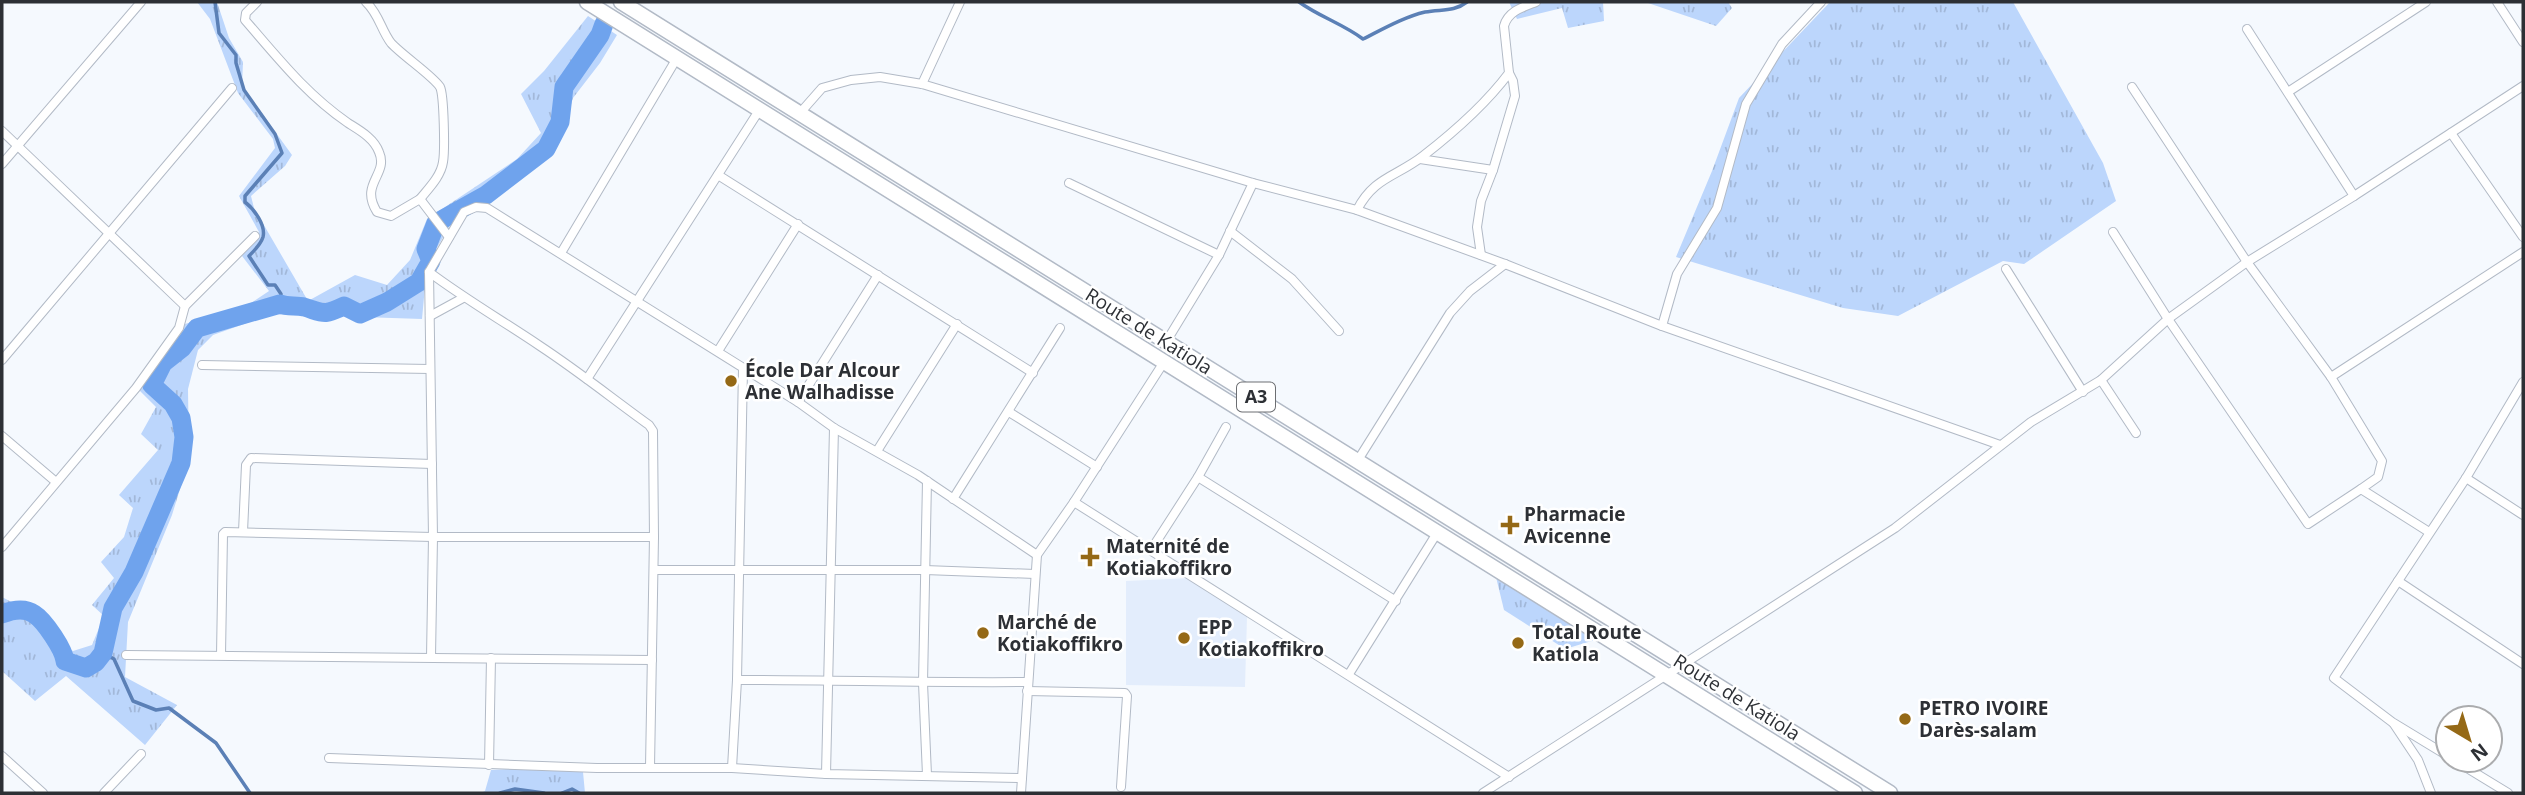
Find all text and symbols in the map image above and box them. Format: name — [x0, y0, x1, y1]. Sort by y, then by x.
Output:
street label: Route de Katiola — [1081, 282, 1217, 380]
place label: École Dar Alcour Ane Walhadisse — [745, 357, 900, 405]
marker: École Dar Alcour Ane Walhadisse — [723, 373, 739, 389]
road number: A3 — [1237, 382, 1275, 412]
place label: Pharmacie Avicenne — [1524, 501, 1625, 549]
marker: Pharmacie Avicenne — [1502, 517, 1518, 533]
place label: Maternité de Kotiakoffikro — [1106, 533, 1232, 581]
marker: Maternité de Kotiakoffikro — [1080, 547, 1100, 567]
place label: Marché de Kotiakoffikro — [997, 609, 1123, 657]
place label: EPP Kotiakoffikro — [1198, 614, 1324, 662]
place label: Total Route Katiola — [1532, 619, 1642, 667]
marker: Marché de Kotiakoffikro — [975, 625, 991, 641]
marker: EPP Kotiakoffikro — [1176, 630, 1192, 646]
marker: Total Route Katiola — [1510, 635, 1526, 651]
street label: Route de Katiola — [1669, 648, 1805, 746]
place label: PETRO IVOIRE Darès-salam — [1919, 695, 2048, 743]
north arrow — [2434, 704, 2504, 774]
marker: PETRO IVOIRE Darès-salam — [1897, 711, 1913, 727]
text: N — [2465, 737, 2494, 767]

